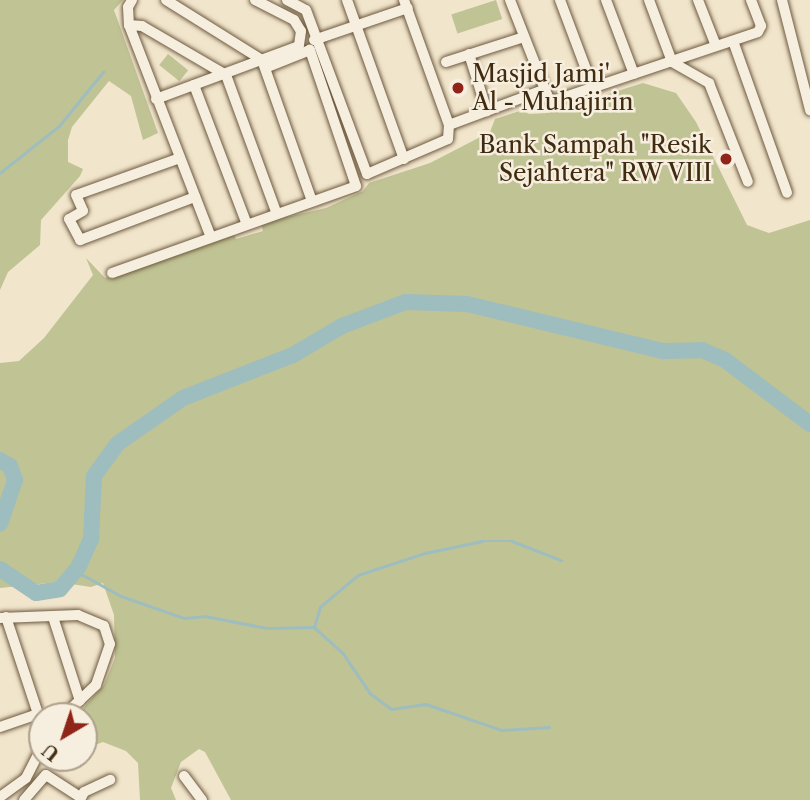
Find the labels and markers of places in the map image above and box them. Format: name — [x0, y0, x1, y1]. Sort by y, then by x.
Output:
place label: Masjid Jami' Al - Muhajirin — [472, 60, 634, 116]
marker: Masjid Jami' Al - Muhajirin — [450, 80, 466, 96]
place label: Bank Sampah "Resik Sejahtera" RW VIII — [478, 131, 712, 187]
marker: Bank Sampah "Resik Sejahtera" RW VIII — [718, 151, 734, 167]

